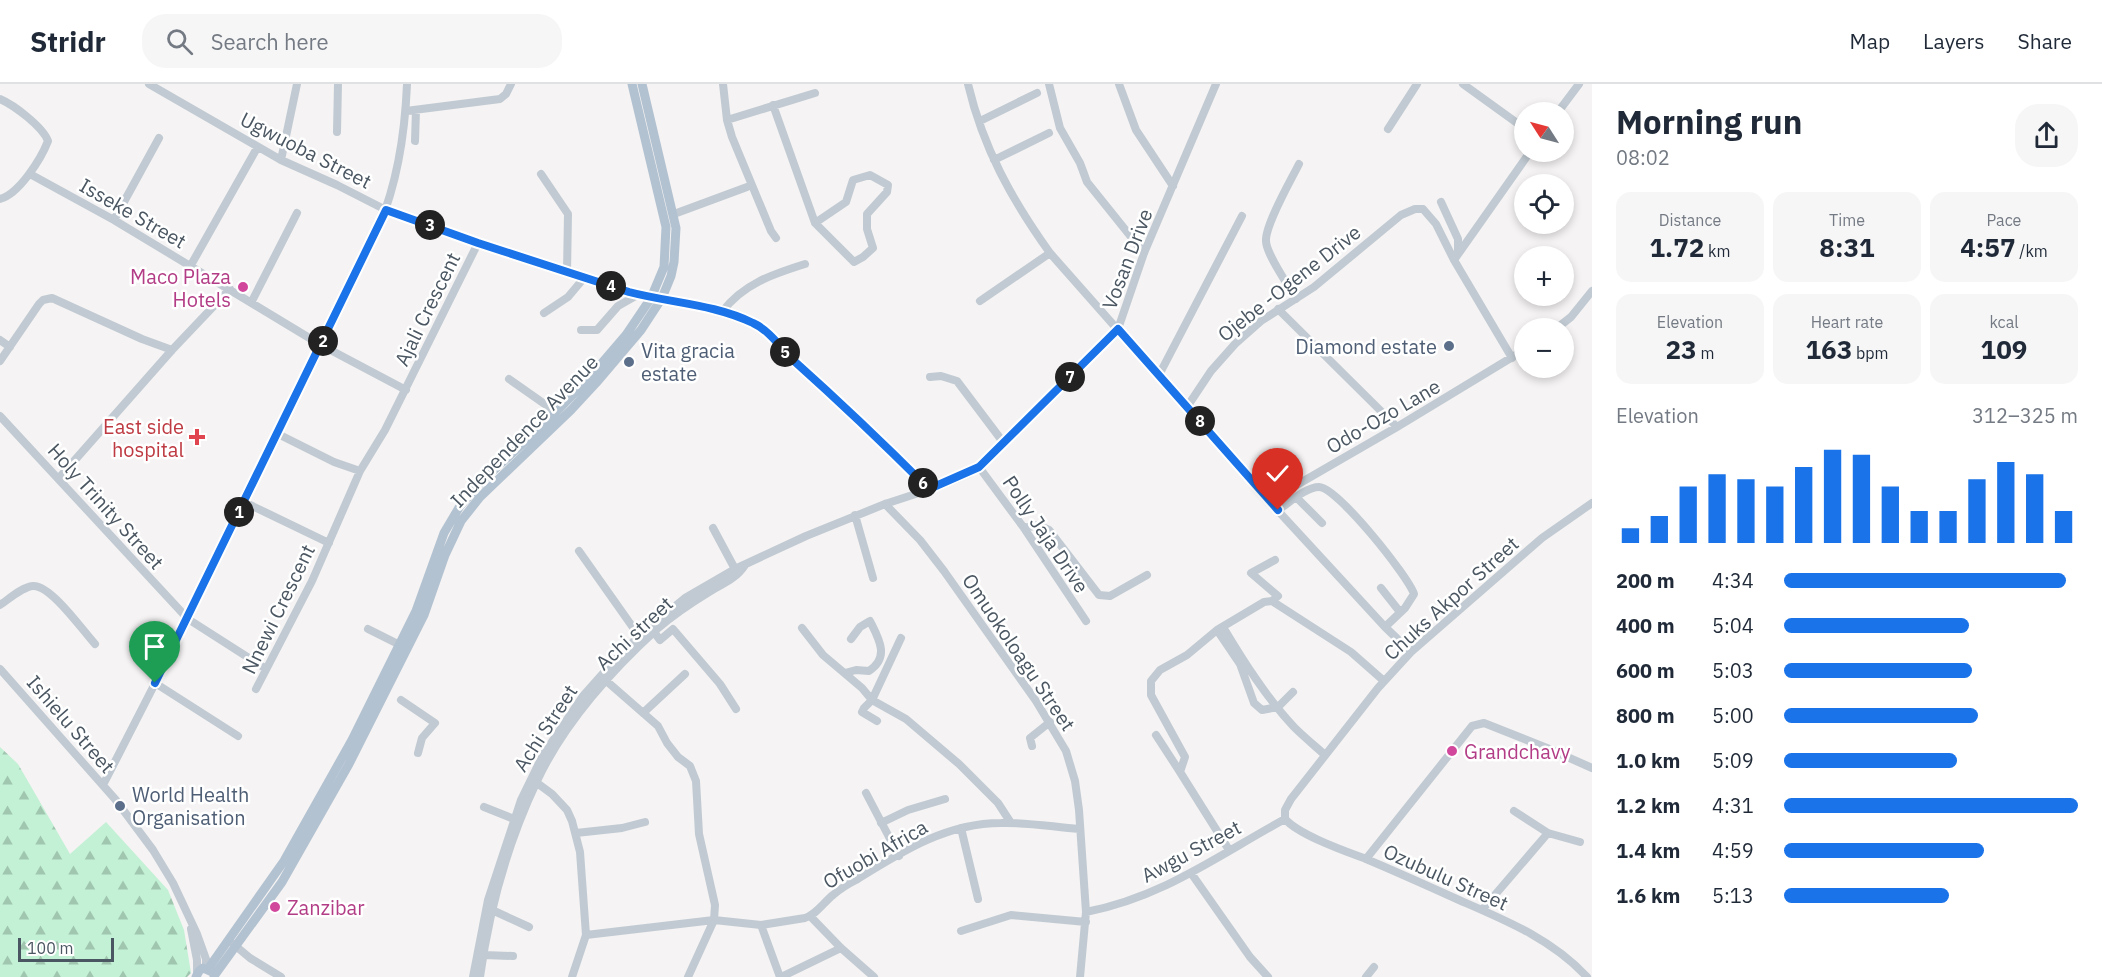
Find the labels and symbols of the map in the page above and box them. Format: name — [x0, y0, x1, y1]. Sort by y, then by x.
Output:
north arrow — [1514, 102, 1574, 162]
street label: Ugwuoba Street — [236, 105, 376, 195]
street label: Isseke Street — [75, 172, 191, 254]
street label: Vosan Drive — [1095, 205, 1159, 313]
pin: 3 — [415, 210, 445, 240]
street label: Ojebe -Ogene Drive — [1212, 219, 1366, 347]
street label: Ajali Crescent — [388, 248, 466, 370]
place label: Maco Plaza Hotels — [130, 263, 231, 313]
pin: 4 — [596, 271, 626, 301]
marker: Maco Plaza Hotels — [236, 280, 250, 294]
pin: 2 — [308, 326, 338, 356]
place label: Diamond estate — [1295, 333, 1437, 360]
place label: Vita gracia estate — [641, 337, 735, 387]
pin: 5 — [770, 337, 800, 367]
marker: Diamond estate — [1442, 339, 1456, 353]
street label: Independence Avenue — [444, 349, 604, 513]
marker: Vita gracia estate — [622, 355, 636, 369]
pin: 7 — [1055, 362, 1085, 392]
street label: Odo-Ozo Lane — [1321, 372, 1445, 460]
pin: 8 — [1185, 406, 1215, 436]
place label: East side hospital — [103, 413, 184, 463]
marker: East side hospital — [188, 428, 206, 446]
street label: Holy Trinity Street — [42, 437, 170, 575]
pin — [1252, 448, 1303, 510]
pin: 6 — [908, 468, 938, 498]
street label: Polly Jaja Drive — [997, 470, 1095, 598]
pin: 1 — [224, 497, 254, 527]
street label: Chuks Akpor Street — [1378, 530, 1524, 666]
street label: Nnewi Crescent — [235, 540, 321, 678]
street label: Omuokoloagu Street — [956, 568, 1082, 736]
street label: Achi street — [589, 590, 679, 676]
pin — [129, 621, 180, 683]
street label: Ishielu Street — [21, 669, 121, 779]
street label: Achi Street — [507, 679, 583, 777]
place label: Grandchavy — [1464, 738, 1571, 765]
marker: Grandchavy — [1445, 744, 1459, 758]
place label: World Health Organisation — [132, 781, 249, 831]
marker: World Health Organisation — [113, 799, 127, 813]
street label: Ofuobi Africa — [818, 813, 933, 895]
street label: Awgu Street — [1137, 813, 1245, 889]
street label: Ozubulu Street — [1379, 837, 1513, 917]
place label: Zanzibar — [287, 894, 365, 921]
marker: Zanzibar — [268, 900, 282, 914]
scale bar — [18, 935, 114, 962]

